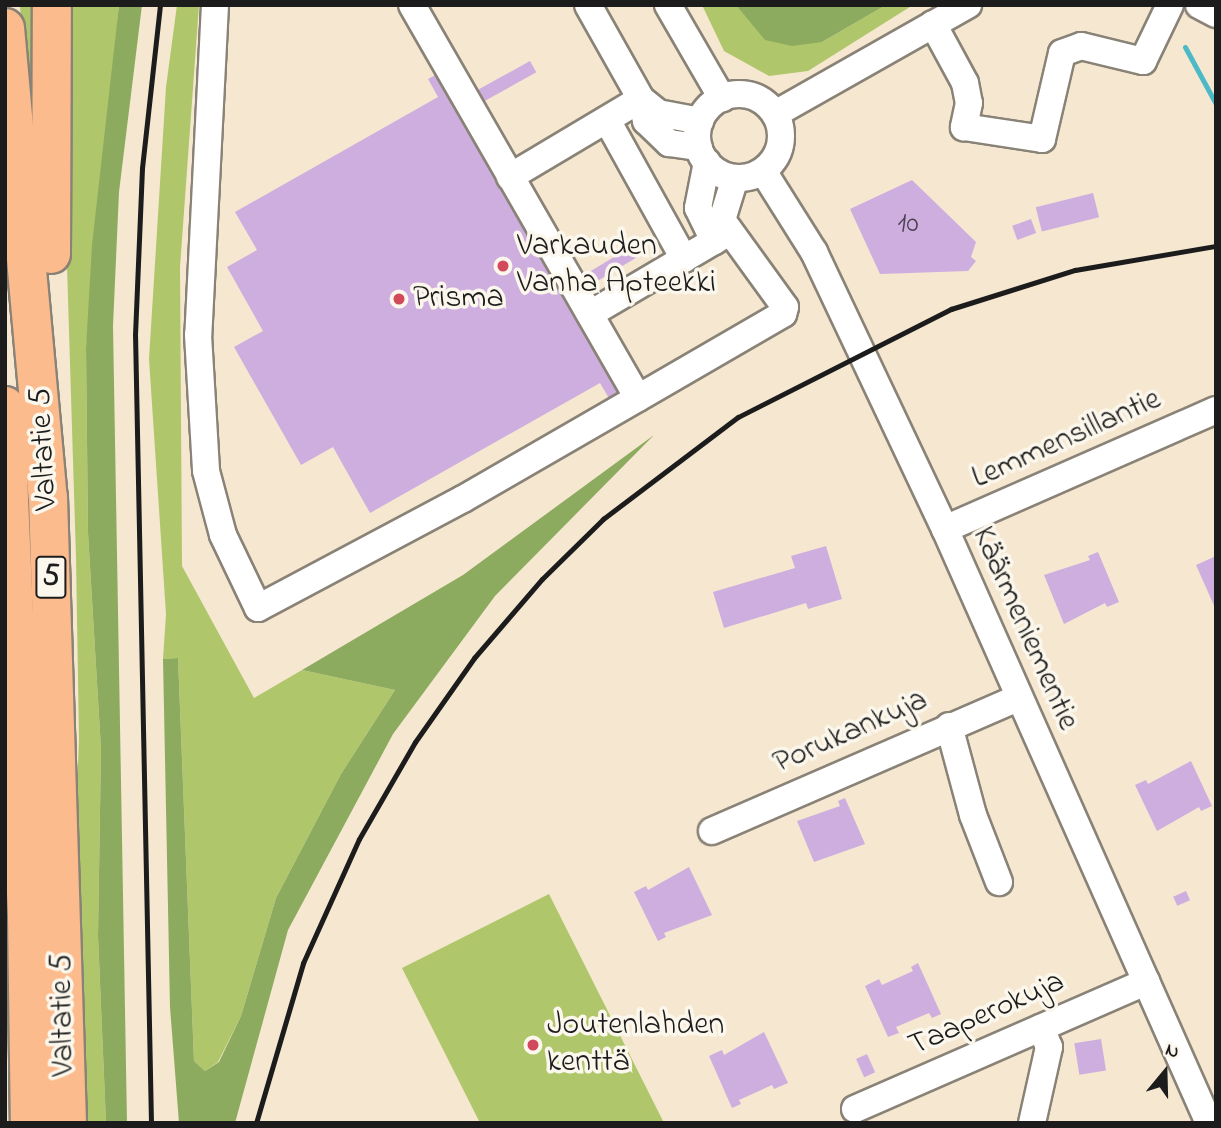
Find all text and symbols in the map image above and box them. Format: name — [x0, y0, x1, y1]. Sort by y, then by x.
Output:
house number: 10 — [898, 208, 918, 242]
place label: Varkauden Vanha Apteekki — [517, 229, 716, 304]
marker: Varkauden Vanha Apteekki — [495, 258, 511, 274]
place label: Prisma — [413, 280, 504, 318]
marker: Prisma — [391, 291, 407, 307]
street label: Lemmensillantie — [967, 381, 1167, 499]
street label: Valtatie 5 — [23, 387, 67, 511]
street label: Käärmeniementie — [962, 521, 1086, 737]
road number: 5 — [35, 550, 67, 604]
street label: Porukankuja — [768, 682, 934, 784]
street label: Valtatie 5 — [44, 953, 84, 1077]
street label: Taaperokuja — [903, 964, 1071, 1066]
place label: Joutenlahden kenttä — [547, 1008, 724, 1083]
marker: Joutenlahden kenttä — [525, 1037, 541, 1053]
north arrow — [1130, 1037, 1200, 1107]
text: N — [1162, 1037, 1182, 1067]

